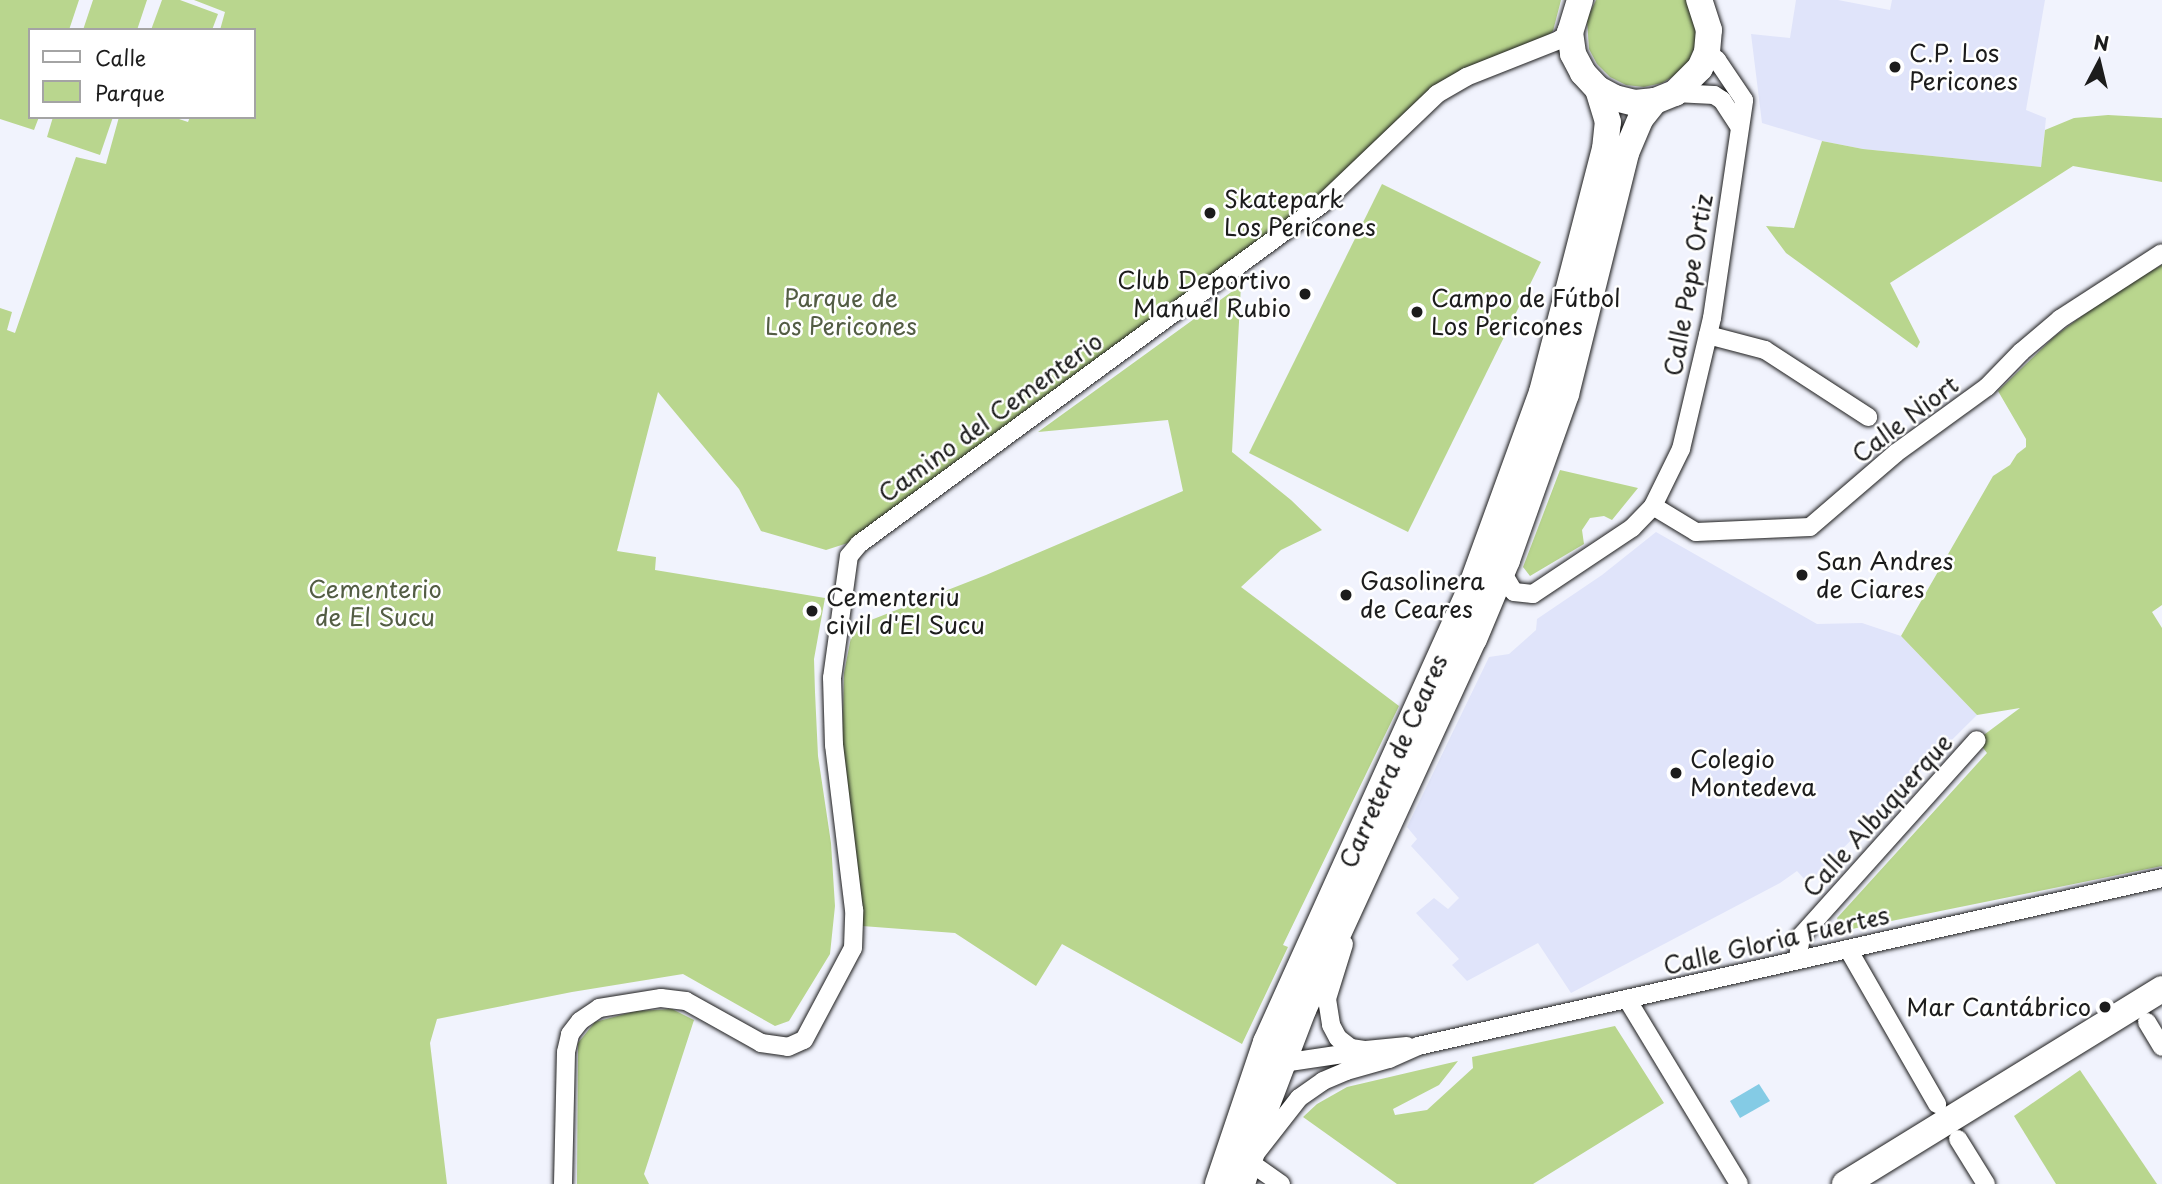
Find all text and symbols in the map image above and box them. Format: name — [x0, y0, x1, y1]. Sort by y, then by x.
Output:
text: N — [2092, 27, 2111, 57]
legend — [28, 28, 256, 119]
north arrow — [2064, 28, 2134, 98]
place label: C.P. Los Pericones — [1909, 39, 2018, 95]
text: Calle — [95, 41, 146, 73]
marker: C.P. Los Pericones — [1887, 59, 1903, 75]
text: Parque — [95, 76, 165, 108]
place label: Skatepark Los Pericones — [1224, 185, 1379, 241]
street label: Calle Pepe Ortiz — [1658, 191, 1718, 379]
marker: Skatepark Los Pericones — [1202, 205, 1218, 221]
place label: Club Deportivo Manuel Rubio — [1118, 266, 1291, 322]
park label: Parque de Los Pericones — [764, 284, 918, 340]
place label: Campo de Fútbol Los Pericones — [1431, 284, 1625, 340]
marker: Club Deportivo Manuel Rubio — [1297, 286, 1313, 302]
marker: Campo de Fútbol Los Pericones — [1409, 304, 1425, 320]
street label: Camino del Cementerio — [872, 326, 1108, 508]
street label: Calle Niort — [1846, 369, 1964, 469]
place label: San Andres de Ciares — [1816, 547, 1952, 603]
place label: Gasolinera de Ceares — [1360, 567, 1485, 623]
marker: San Andres de Ciares — [1794, 567, 1810, 583]
park label: Cementerio de El Sucu — [308, 575, 442, 631]
place label: Cementeriu civil d'El Sucu — [826, 583, 985, 639]
marker: Gasolinera de Ceares — [1338, 587, 1354, 603]
marker: Cementeriu civil d'El Sucu — [804, 603, 820, 619]
street label: Carretera de Ceares — [1332, 648, 1454, 874]
street label: Calle Albuquerque — [1795, 726, 1959, 904]
place label: Colegio Montedeva — [1690, 745, 1816, 801]
marker: Colegio Montedeva — [1668, 765, 1684, 781]
street label: Calle Gloria Fuertes — [1661, 900, 1891, 980]
place label: Mar Cantábrico — [1907, 993, 2091, 1021]
marker: Mar Cantábrico — [2097, 999, 2113, 1015]

